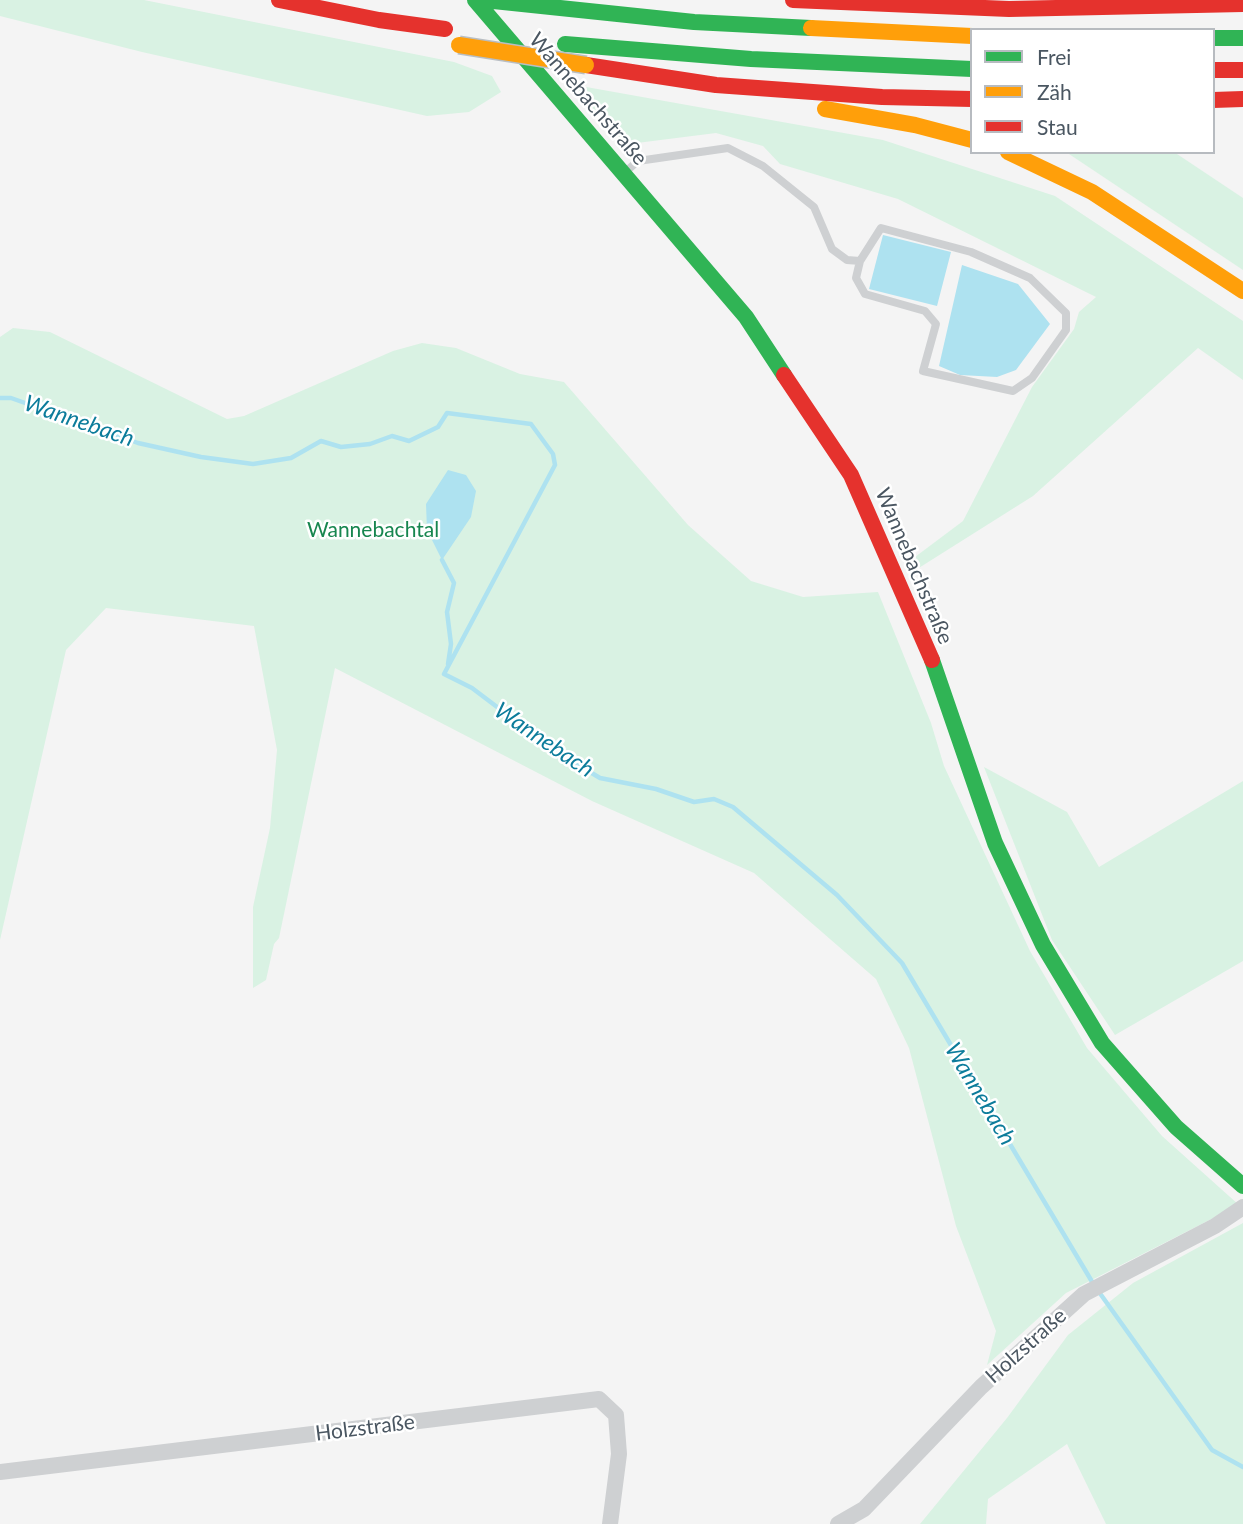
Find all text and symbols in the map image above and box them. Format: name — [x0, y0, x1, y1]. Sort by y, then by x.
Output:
street label: Wannebachstraße — [524, 28, 652, 170]
legend — [970, 28, 1215, 154]
text: Frei — [1037, 44, 1071, 69]
text: Zäh — [1037, 79, 1072, 104]
text: Stau — [1037, 114, 1078, 139]
water label: Wannebach — [20, 389, 138, 453]
street label: Wannebachstraße — [870, 484, 958, 648]
park label: Wannebachtal — [307, 517, 439, 543]
water label: Wannebach — [489, 697, 599, 783]
water label: Wannebach — [939, 1038, 1021, 1150]
street label: Holzstraße — [980, 1303, 1072, 1389]
street label: Holzstraße — [314, 1409, 416, 1447]

